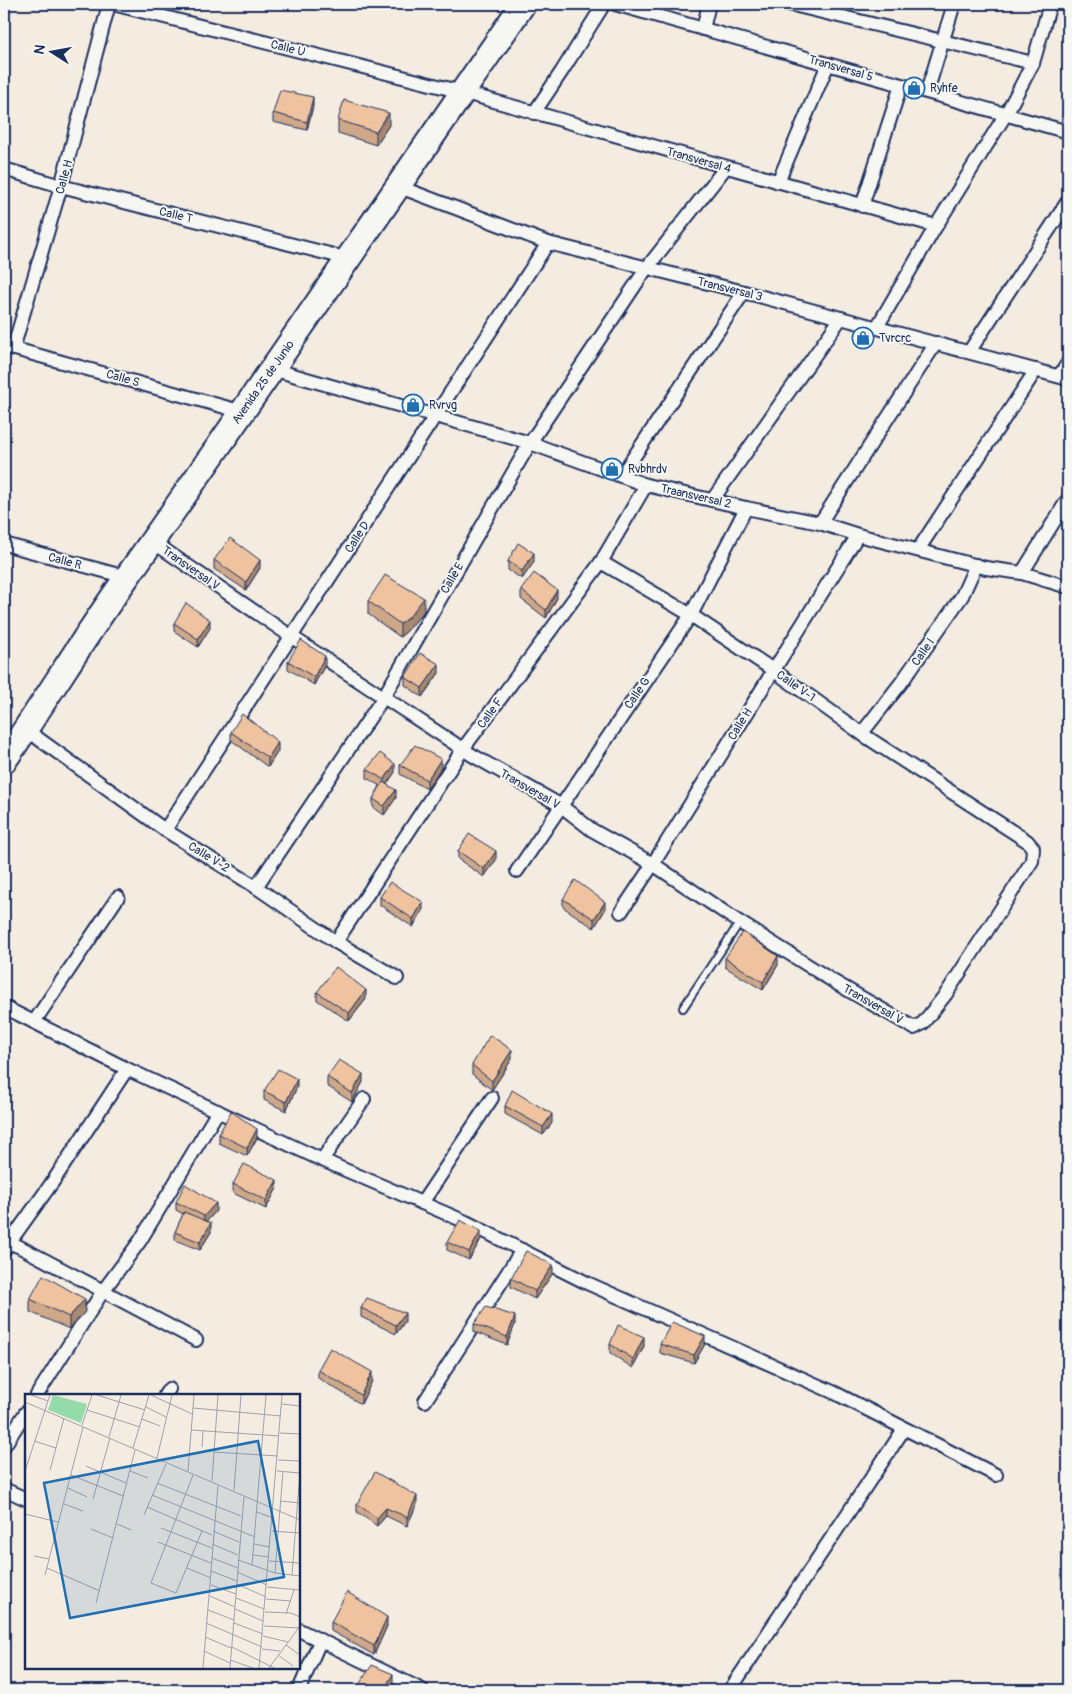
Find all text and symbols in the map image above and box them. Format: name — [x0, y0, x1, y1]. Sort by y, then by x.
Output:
north arrow — [28, 28, 78, 78]
street label: Calle U — [269, 37, 307, 60]
text: N — [30, 43, 49, 56]
street label: Transversal 5 — [807, 52, 875, 85]
shop icon: Ryhfe — [902, 76, 926, 100]
place label: Ryhfe — [930, 81, 958, 96]
street label: Transversal 4 — [665, 144, 733, 177]
street label: Calle H — [53, 158, 76, 196]
street label: Calle T — [158, 204, 194, 227]
street label: Transversal 3 — [696, 274, 764, 305]
shop icon: Tvrcrc — [851, 326, 875, 350]
place label: Tvrcrc — [879, 331, 911, 346]
street label: Avenida 25 de Junio — [229, 337, 298, 427]
street label: Calle S — [104, 367, 141, 390]
shop icon: Rvrvg — [401, 393, 425, 417]
place label: Rvrvg — [429, 398, 457, 413]
shop icon: Rvbhrdv — [600, 457, 624, 481]
place label: Rvbhrdv — [628, 462, 667, 477]
street label: Traansversal 2 — [659, 481, 733, 512]
street label: Calle D — [342, 518, 373, 556]
street label: Transversal V — [159, 543, 222, 594]
street label: Calle R — [46, 550, 83, 573]
street label: Calle E — [438, 560, 467, 596]
street label: Calle I — [908, 635, 938, 669]
street label: Calle V-1 — [773, 668, 818, 705]
street label: Calle G — [621, 674, 653, 712]
street label: Calle F — [474, 695, 507, 732]
street label: Calle H — [725, 705, 756, 743]
street label: Transversal V — [497, 766, 562, 813]
street label: Calle V-2 — [185, 839, 233, 876]
street label: Transversal V — [840, 981, 905, 1028]
inset map — [25, 1394, 300, 1669]

